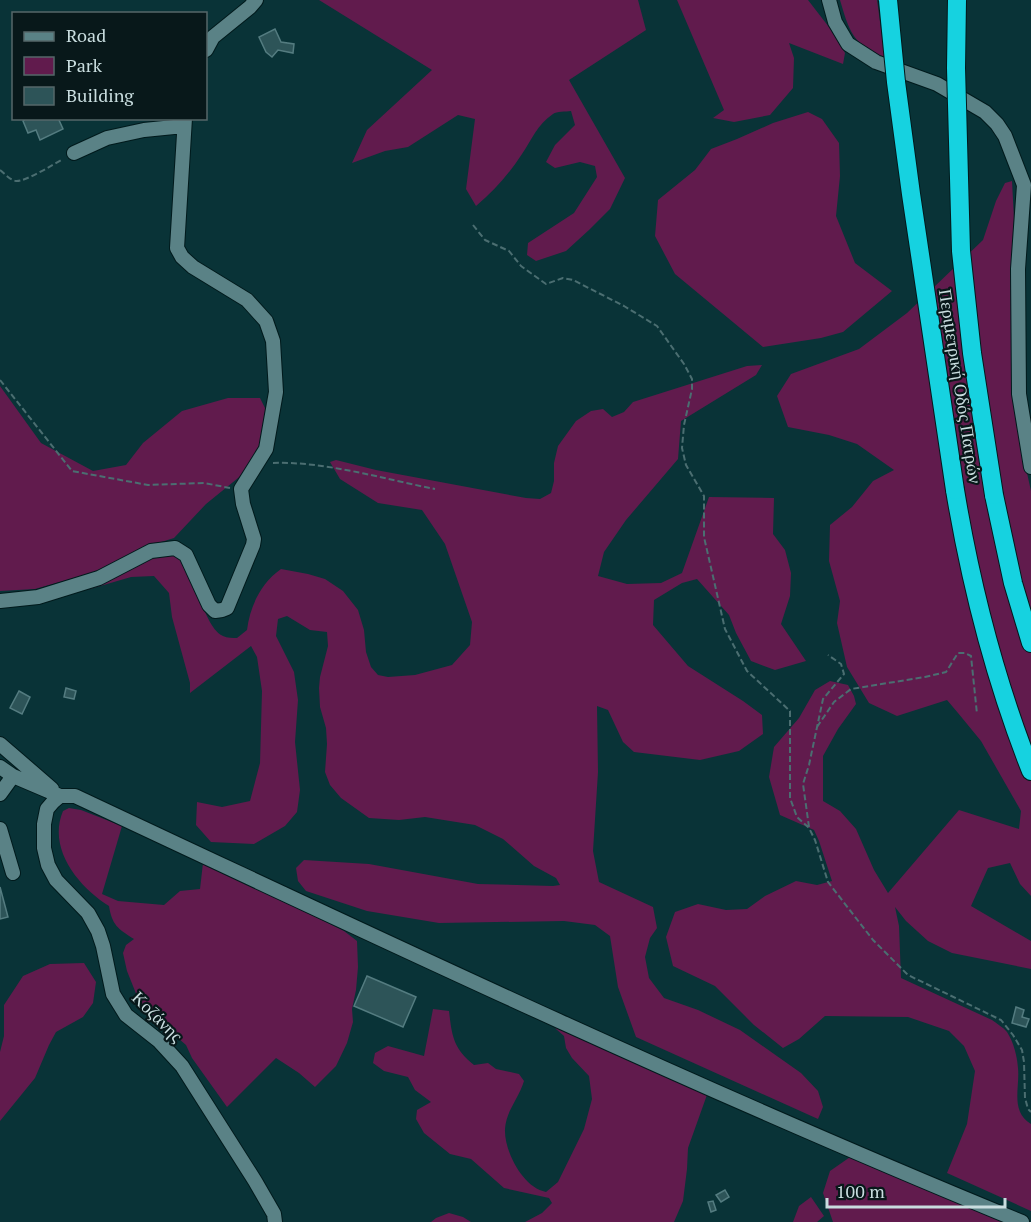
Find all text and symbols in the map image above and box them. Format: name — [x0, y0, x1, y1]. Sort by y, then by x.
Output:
legend — [12, 12, 207, 120]
text: Road — [66, 23, 106, 47]
text: Park — [66, 53, 103, 77]
text: Building — [66, 83, 134, 107]
street label: Περιμετρική Οδός Πατρών — [934, 287, 988, 485]
street label: Κοζάνης — [127, 985, 189, 1047]
scale bar — [827, 1171, 1006, 1209]
text: 100 m — [836, 1179, 885, 1203]

